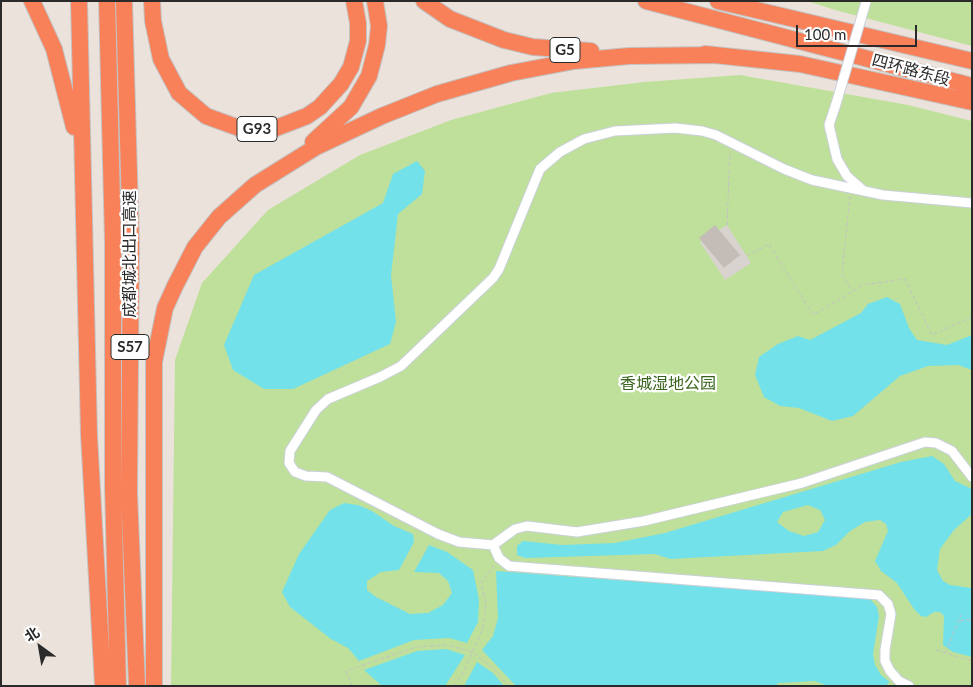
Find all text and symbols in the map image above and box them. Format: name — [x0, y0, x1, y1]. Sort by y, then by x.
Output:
scale bar — [798, 15, 919, 47]
text: 100 m — [804, 25, 846, 43]
road number: G5 — [550, 38, 580, 62]
street label: 四环路东段 — [870, 50, 952, 90]
road number: G93 — [237, 116, 277, 142]
street label: 成都城北出口高速 — [120, 190, 140, 318]
road number: S57 — [111, 334, 149, 360]
park label: 香城湿地公园 — [620, 374, 716, 394]
north arrow — [15, 622, 65, 672]
text: 北 — [21, 623, 42, 645]

